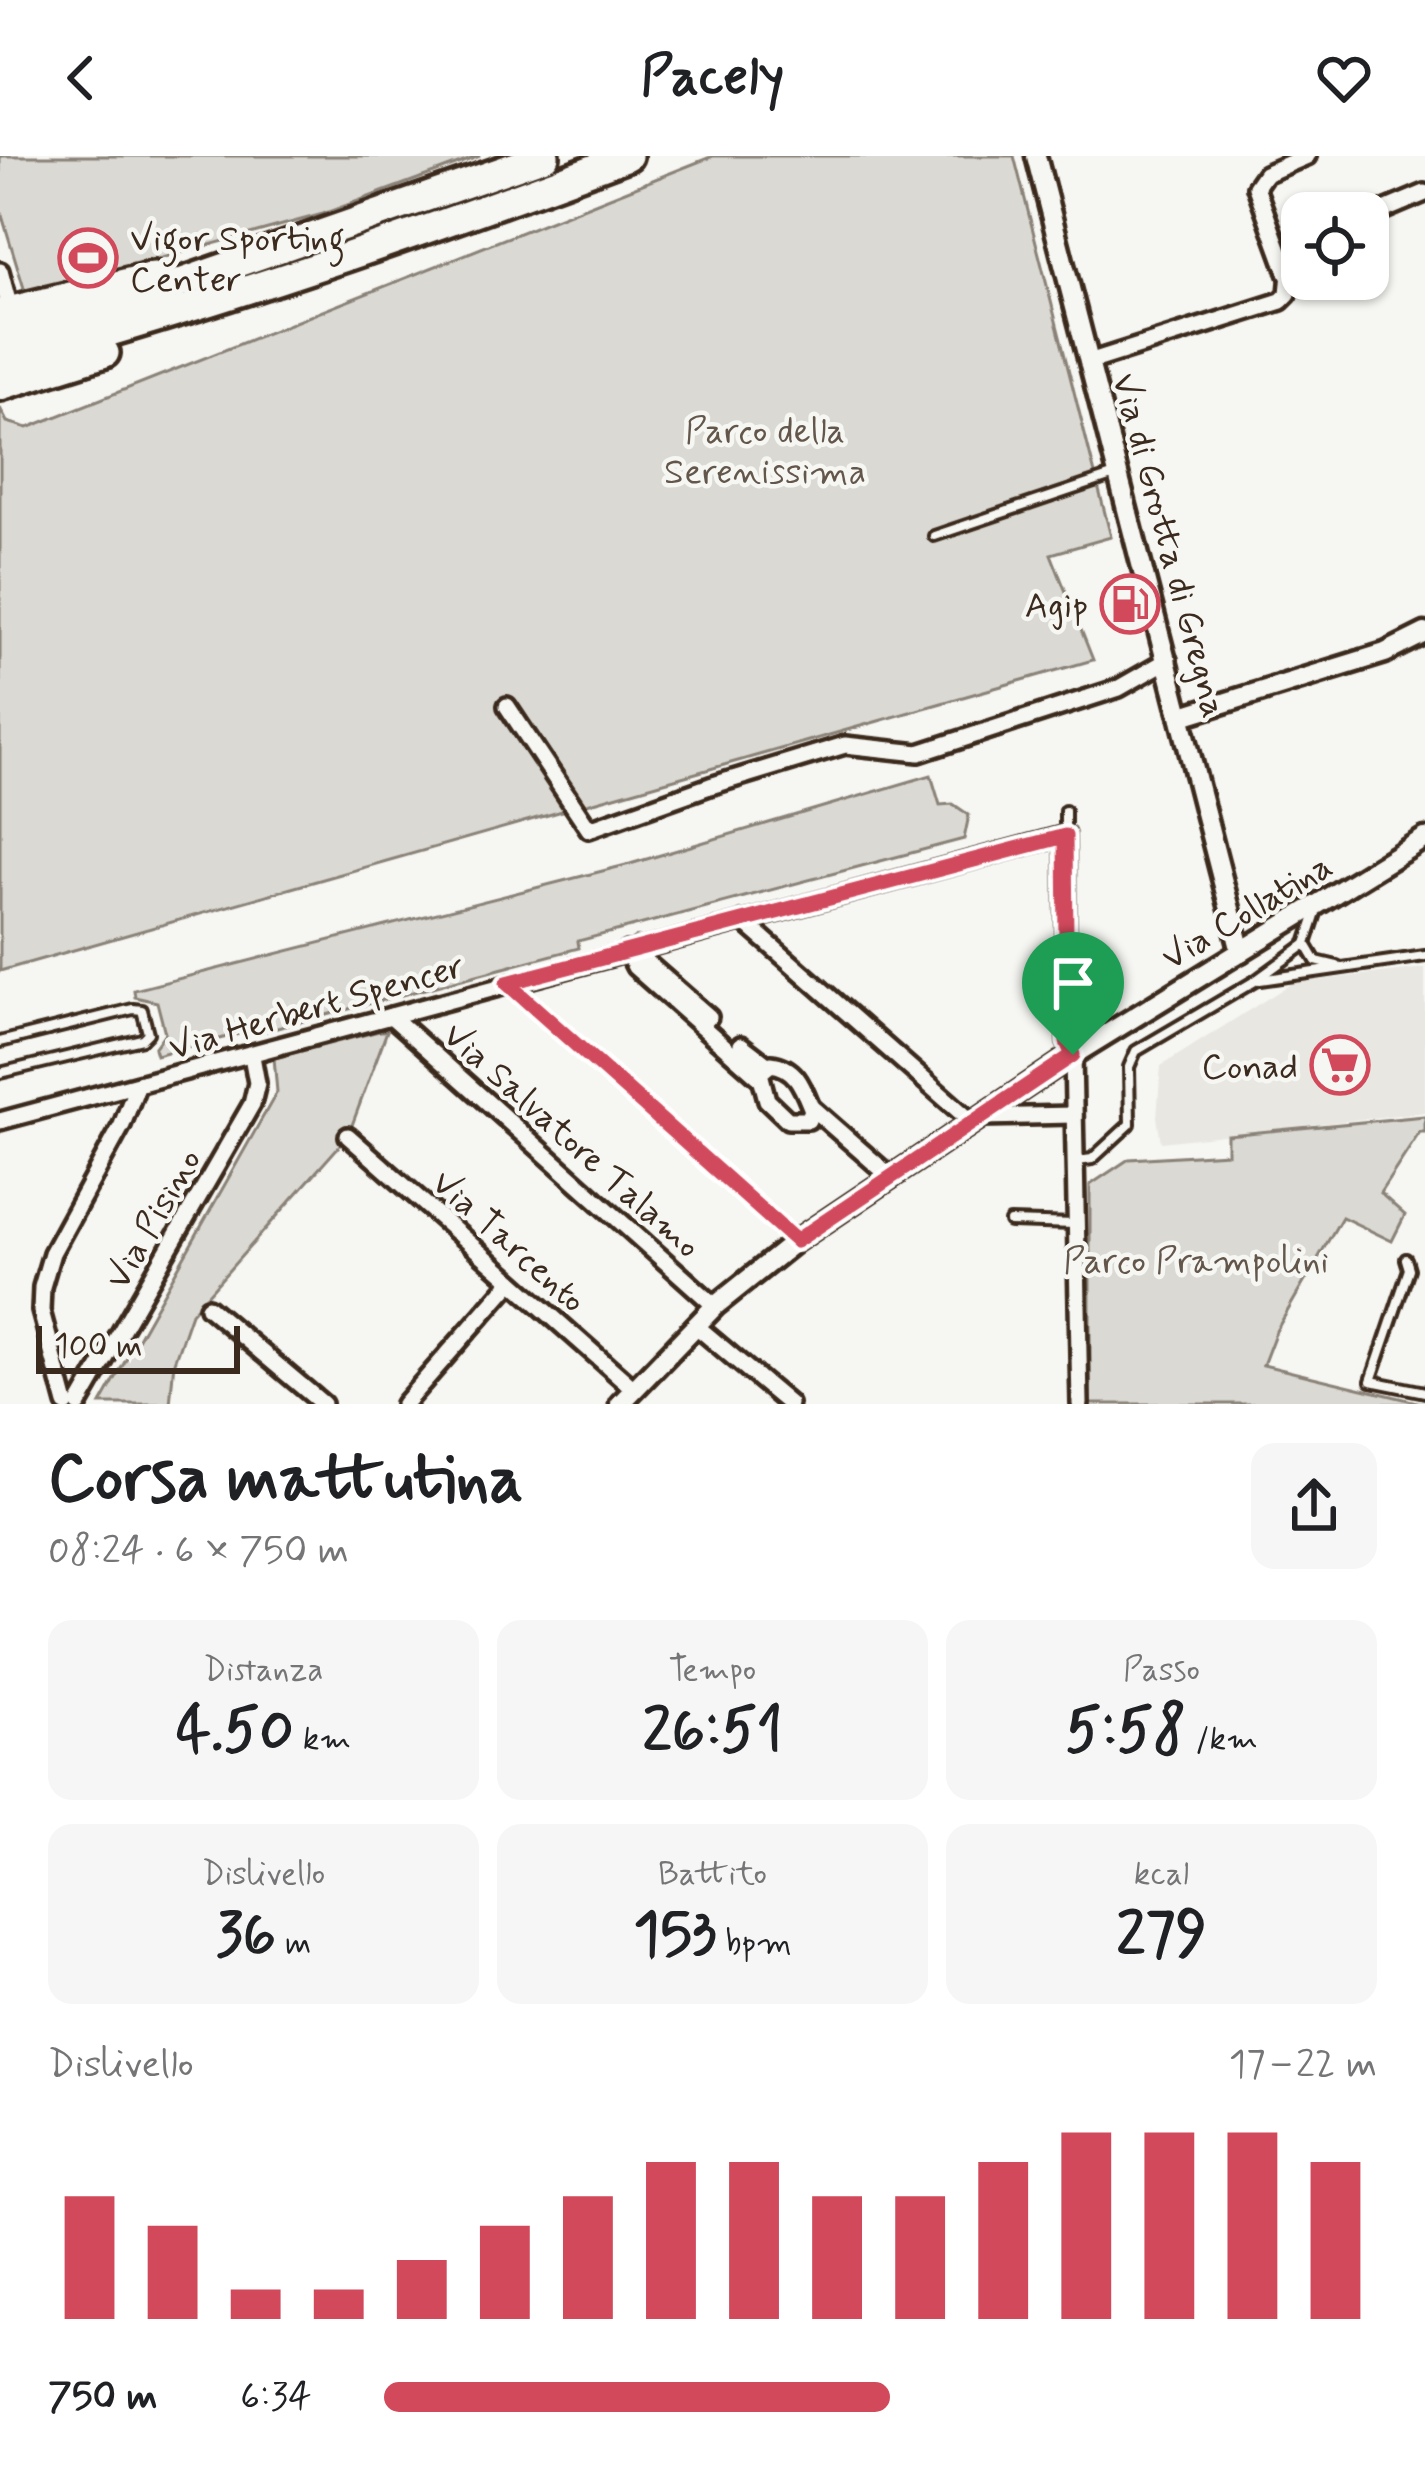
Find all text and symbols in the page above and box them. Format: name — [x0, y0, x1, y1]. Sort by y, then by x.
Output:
text: Pacely — [641, 43, 784, 114]
icon: back — [48, 45, 114, 111]
icon: heart — [1311, 45, 1377, 111]
map controls — [1281, 192, 1389, 300]
button: locate — [1281, 192, 1389, 300]
place label: Vigor Sporting Center — [130, 217, 345, 305]
sports icon: Vigor Sporting Center — [57, 227, 119, 289]
street label: Via di Grotta di Gregna — [1099, 368, 1236, 723]
park label: Parco della Serenissima — [664, 409, 866, 497]
fuel station icon: Agip — [1099, 573, 1161, 635]
place label: Agip — [1025, 584, 1088, 631]
street label: Via Collatina — [1154, 844, 1342, 982]
pin — [1022, 932, 1124, 1055]
street label: Via Herbert Spencer — [164, 944, 470, 1073]
icon: arrive — [1040, 950, 1106, 1016]
street label: Via Salvatore Talamo — [432, 1013, 710, 1270]
supermarket icon: Conad — [1309, 1034, 1371, 1096]
place label: Conad — [1201, 1045, 1298, 1092]
street label: Via Pisino — [96, 1141, 214, 1298]
street label: Via Tarcento — [420, 1161, 595, 1324]
park label: Parco Prampolini — [1063, 1239, 1329, 1286]
scale bar — [36, 1320, 240, 1373]
text: 100 m — [54, 1325, 143, 1369]
text: Corsa mattutina — [48, 1438, 523, 1524]
button: share — [1251, 1443, 1377, 1569]
text: 08:24 · 6 × 750 m — [48, 1526, 349, 1577]
text: Distanza — [204, 1649, 323, 1693]
text: Tempo — [669, 1649, 756, 1693]
text: Passo — [1123, 1649, 1200, 1693]
text: 4.50 — [176, 1693, 294, 1772]
text: 26:51 — [642, 1693, 783, 1772]
text: 5:58 — [1065, 1693, 1186, 1772]
text: km — [294, 1718, 351, 1762]
text: /km — [1186, 1718, 1258, 1762]
text: Dislivello — [202, 1853, 325, 1897]
text: Battito — [658, 1853, 767, 1897]
text: kcal — [1134, 1853, 1189, 1897]
text: 36 — [216, 1897, 276, 1976]
text: 153 — [633, 1897, 716, 1976]
text: 279 — [1116, 1897, 1207, 1976]
text: m — [276, 1922, 311, 1966]
text: bpm — [716, 1922, 792, 1966]
text: Dislivello — [48, 2040, 194, 2091]
text: 17–22 m — [1229, 2040, 1377, 2091]
text: 750 m — [48, 2372, 157, 2423]
text: 6:34 — [240, 2372, 312, 2423]

